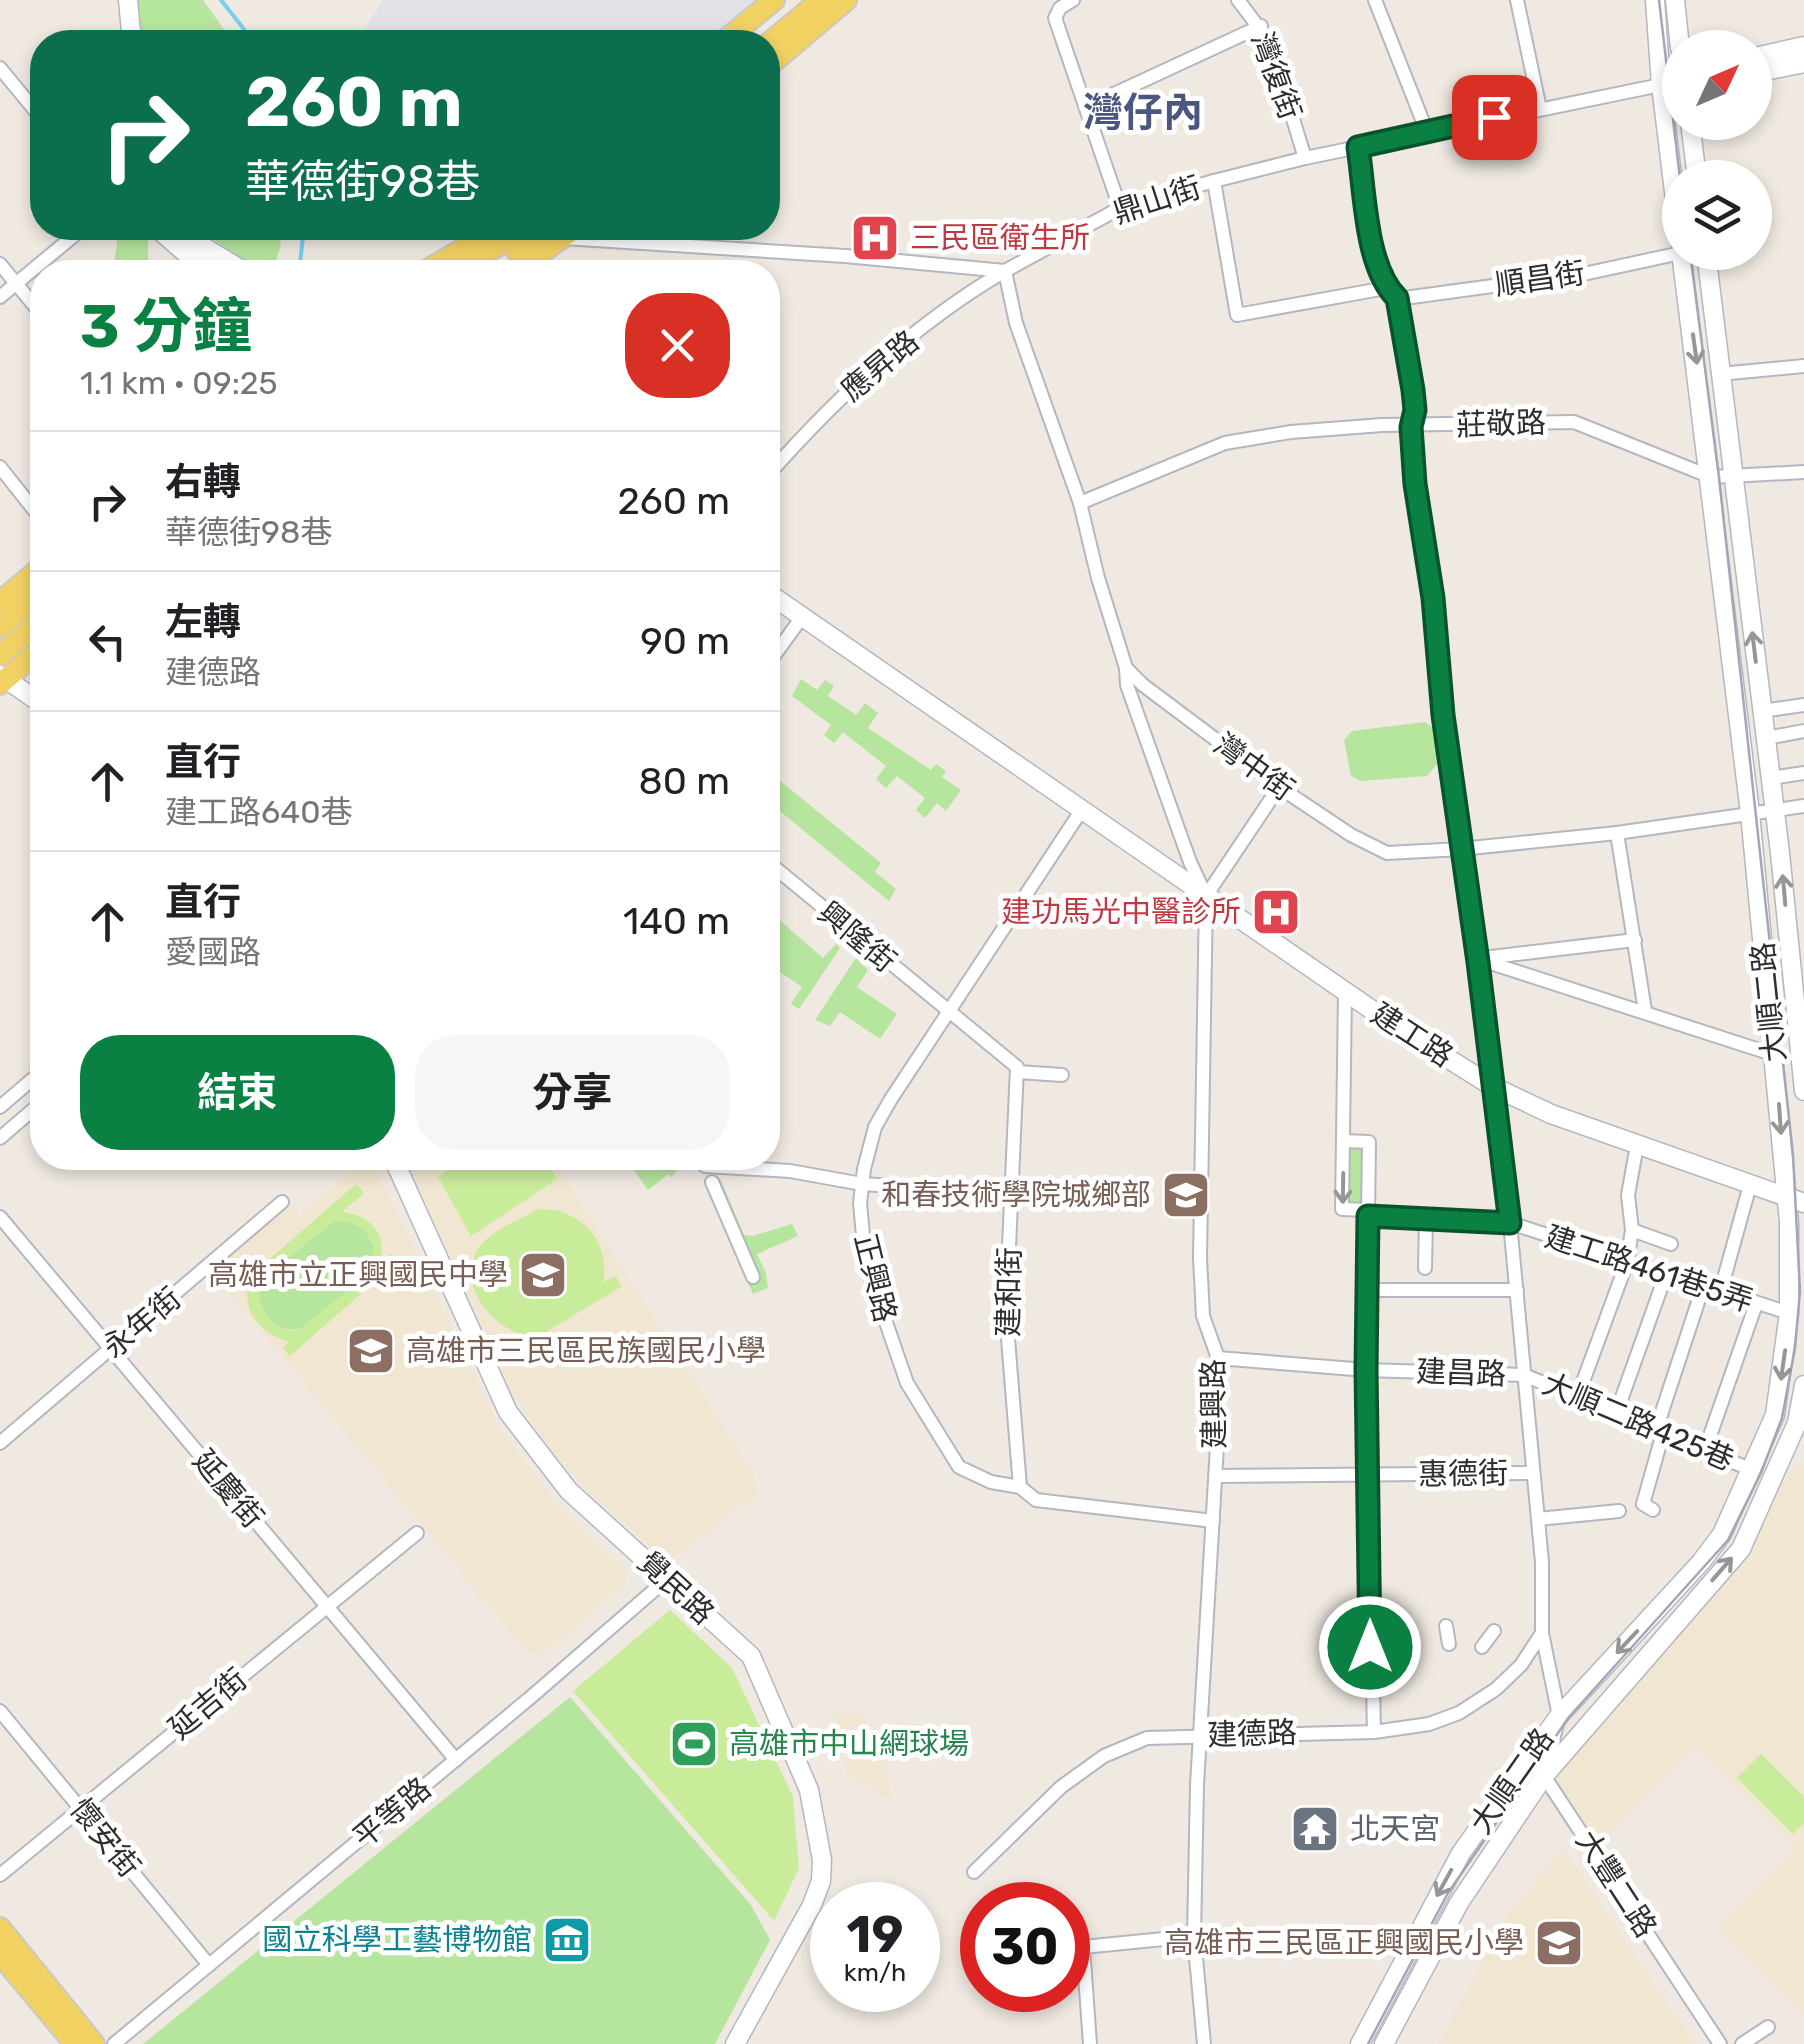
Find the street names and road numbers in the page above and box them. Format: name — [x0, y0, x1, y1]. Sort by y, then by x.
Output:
street label: 灣復街 — [1244, 28, 1308, 124]
street label: 鼎山街 — [1109, 169, 1205, 231]
street label: 順昌街 — [1493, 255, 1587, 303]
street label: 應昇路 — [834, 323, 926, 409]
street label: 莊敬路 — [1455, 404, 1547, 444]
street label: 灣中街 — [1207, 726, 1301, 808]
street label: 興隆街 — [811, 894, 903, 980]
street label: 大順二路 — [1745, 940, 1793, 1064]
street label: 建工路 — [1364, 995, 1460, 1075]
street label: 建工路461巷5弄 — [1540, 1218, 1758, 1320]
street label: 正興路 — [847, 1230, 903, 1326]
street label: 建和街 — [990, 1247, 1028, 1337]
street label: 永年街 — [96, 1280, 188, 1366]
street label: 建昌路 — [1415, 1353, 1507, 1393]
street label: 建興路 — [1195, 1359, 1233, 1449]
street label: 大順二路425巷 — [1537, 1366, 1739, 1478]
street label: 延慶街 — [185, 1443, 271, 1535]
street label: 惠德街 — [1418, 1455, 1508, 1493]
street label: 覺民路 — [631, 1544, 721, 1632]
street label: 延吉街 — [162, 1661, 254, 1747]
street label: 建德路 — [1206, 1714, 1298, 1754]
street label: 大順二路 — [1463, 1722, 1561, 1840]
street label: 平等路 — [346, 1770, 438, 1856]
street label: 懷安街 — [63, 1792, 147, 1884]
street label: 大豐二路 — [1568, 1824, 1664, 1944]

